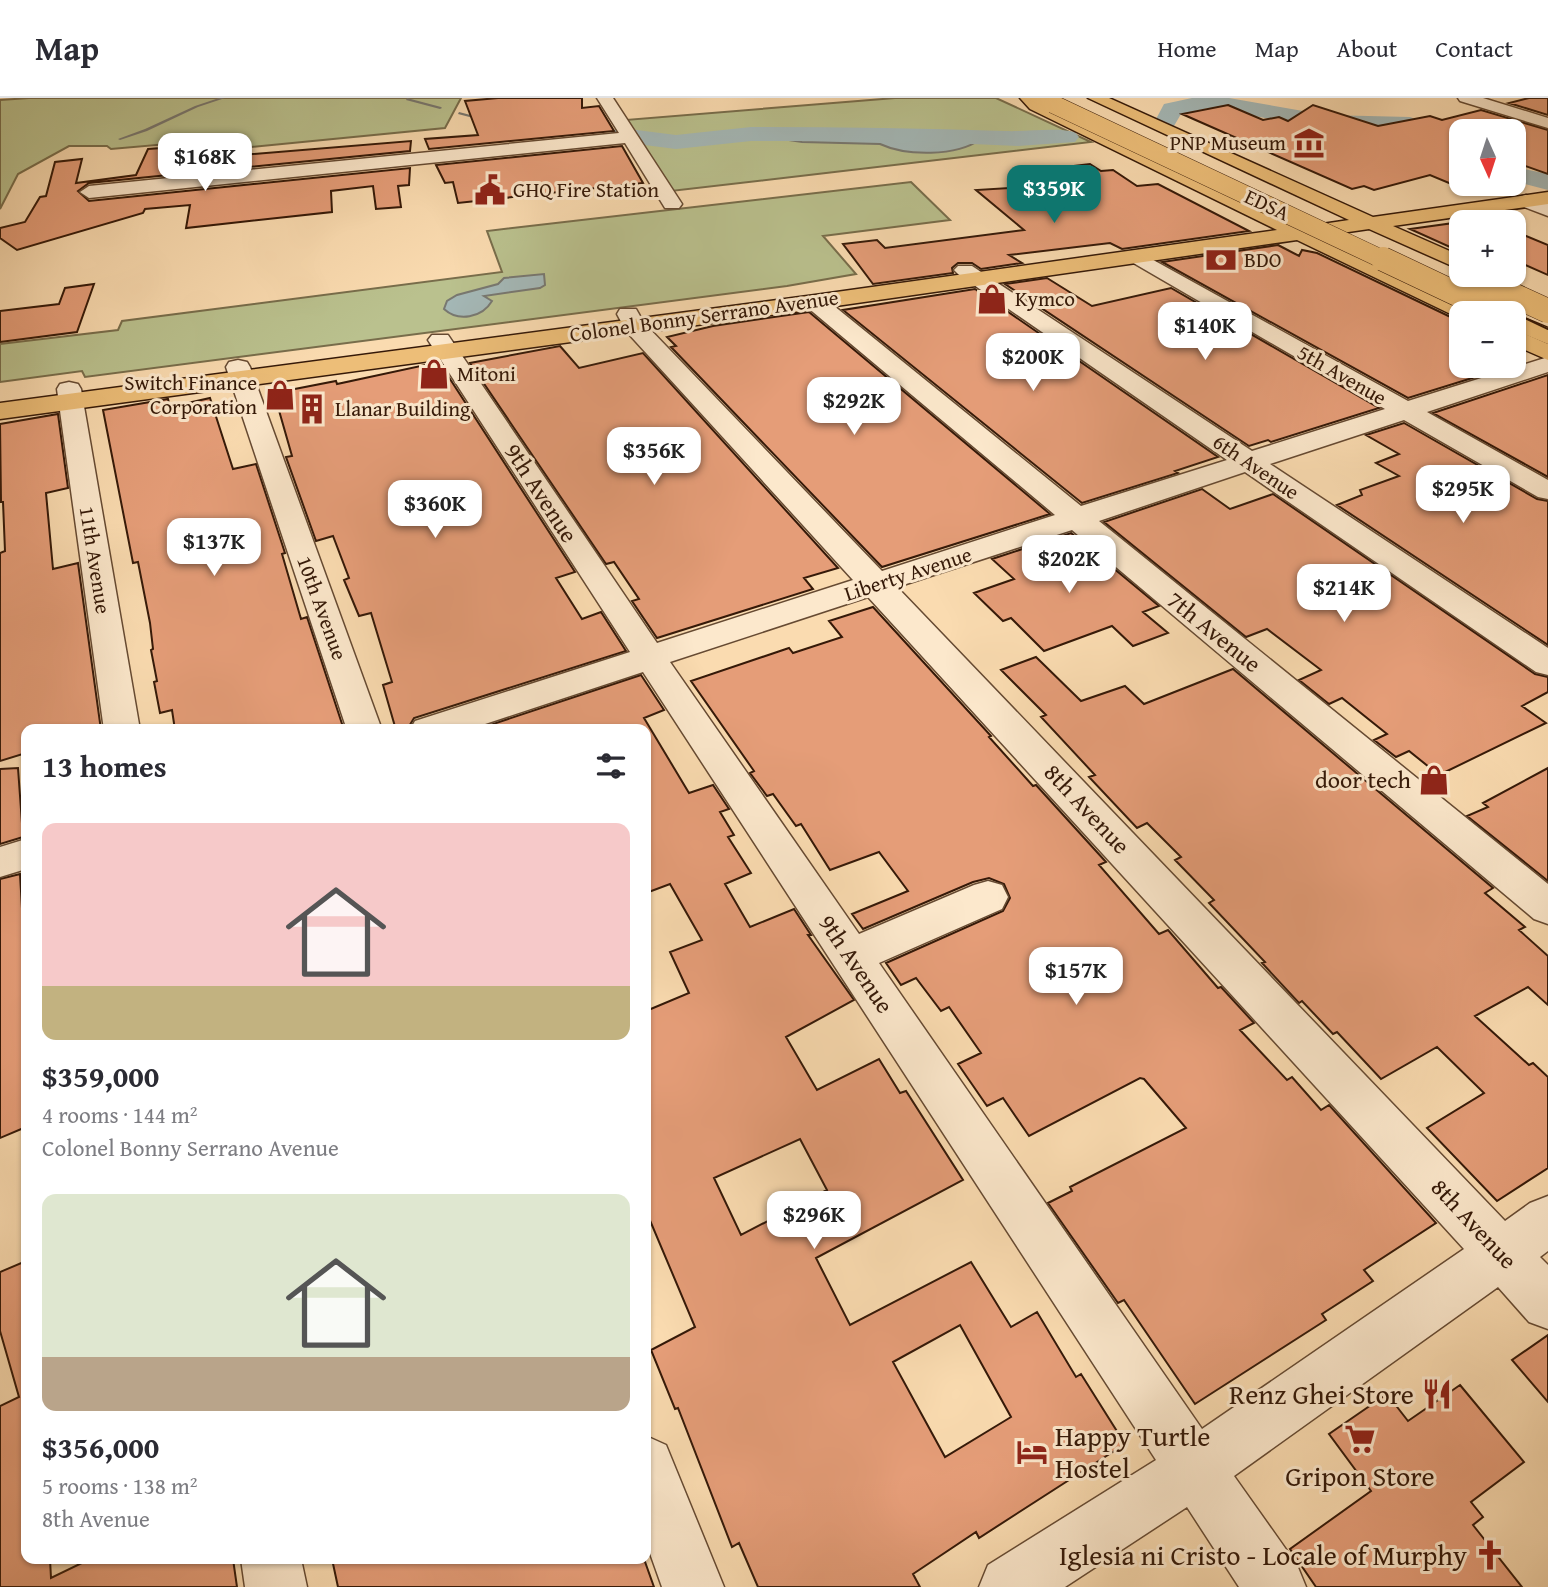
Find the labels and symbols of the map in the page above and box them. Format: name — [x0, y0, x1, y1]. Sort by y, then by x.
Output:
north arrow — [1449, 119, 1526, 196]
museum icon: PNP Museum — [1292, 126, 1326, 160]
place label: PNP Museum — [1170, 127, 1286, 158]
pin: $168K — [156, 134, 254, 193]
pin: $359K — [1005, 166, 1103, 225]
public building icon: GHQ Fire Station — [473, 173, 507, 207]
place label: GHQ Fire Station — [513, 174, 659, 205]
street label: EDSA — [1240, 181, 1295, 229]
bank icon: BDO — [1204, 243, 1238, 277]
place label: BDO — [1244, 244, 1281, 275]
street label: Colonel Bonny Serrano Avenue — [568, 281, 840, 350]
shop icon: Kymco — [975, 282, 1009, 316]
place label: Kymco — [1015, 283, 1075, 314]
pin: $140K — [1156, 302, 1254, 362]
pin: $200K — [984, 334, 1082, 393]
street label: 5th Avenue — [1292, 337, 1393, 413]
shop icon: Mitoni — [417, 357, 451, 391]
place label: Mitoni — [457, 358, 516, 389]
place label: Switch Finance Corporation — [124, 367, 257, 422]
shop icon: Switch Finance Corporation — [263, 378, 297, 412]
pin: $292K — [805, 378, 903, 437]
building icon: Llanar Building — [295, 392, 329, 426]
place label: Llanar Building — [335, 393, 471, 424]
street label: 6th Avenue — [1207, 426, 1306, 507]
pin: $356K — [605, 428, 703, 487]
street label: 9th Avenue — [496, 436, 587, 549]
pin: $295K — [1414, 466, 1512, 525]
pin: $360K — [386, 480, 484, 540]
street label: 11th Avenue — [72, 504, 119, 616]
pin: $137K — [165, 518, 263, 578]
pin: $202K — [1020, 536, 1118, 595]
street label: Liberty Avenue — [840, 538, 976, 609]
street label: 10th Avenue — [289, 552, 356, 664]
pin: $214K — [1295, 564, 1393, 624]
street label: 7th Avenue — [1160, 583, 1269, 681]
street label: 8th Avenue — [1036, 756, 1139, 862]
place label: door tech — [1315, 762, 1412, 797]
shop icon: door tech — [1417, 763, 1451, 797]
street label: 9th Avenue — [810, 907, 902, 1020]
pin: $157K — [1027, 948, 1125, 1007]
street label: 8th Avenue — [1423, 1171, 1526, 1277]
pin: $296K — [765, 1192, 863, 1251]
place label: Renz Ghei Store — [1229, 1373, 1414, 1414]
restaurant icon: Renz Ghei Store — [1420, 1377, 1454, 1411]
place label: Happy Turtle Hostel — [1055, 1415, 1210, 1488]
supermarket icon: Gripon Store — [1343, 1422, 1377, 1456]
hotel icon: Happy Turtle Hostel — [1015, 1435, 1049, 1469]
place label: Gripon Store — [1285, 1455, 1435, 1496]
place label: Iglesia ni Cristo - Locale of Murphy — [1059, 1534, 1467, 1575]
church icon: Iglesia ni Cristo - Locale of Murphy — [1473, 1538, 1507, 1572]

